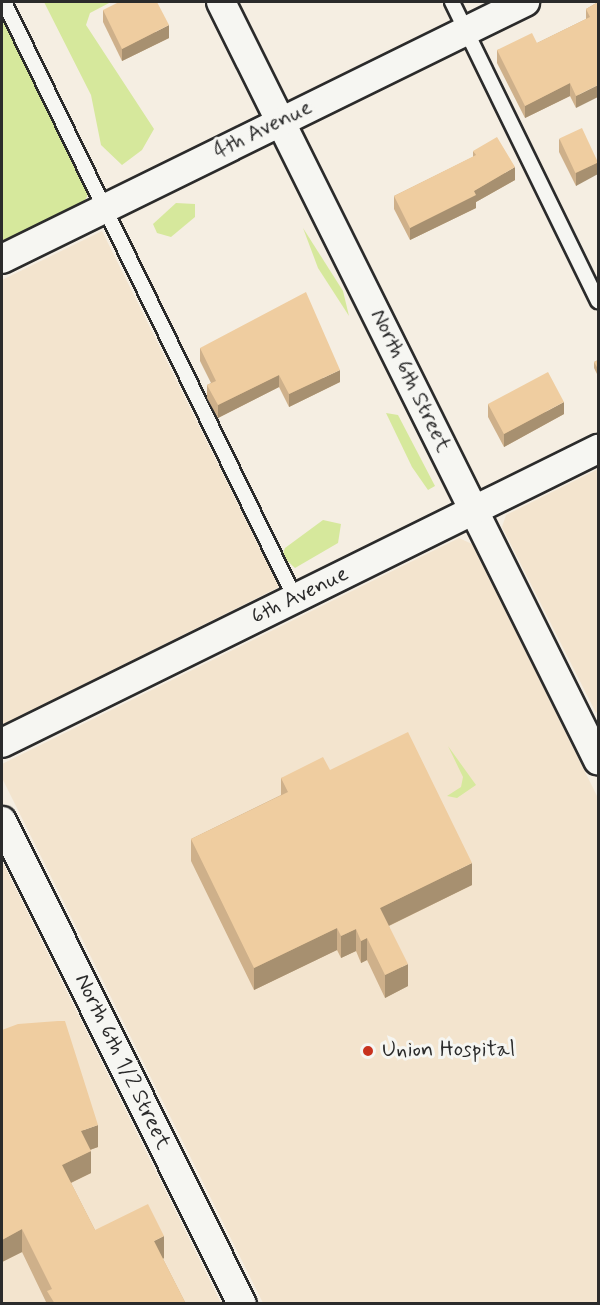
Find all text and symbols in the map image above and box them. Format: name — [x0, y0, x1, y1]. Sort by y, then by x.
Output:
street label: 4th Avenue — [209, 95, 317, 165]
street label: North 6th Street — [364, 305, 456, 457]
street label: 6th Avenue — [247, 561, 353, 631]
street label: North 6th 1/2 Street — [68, 970, 176, 1154]
place label: Union Hospital — [382, 1038, 518, 1064]
marker: Union Hospital — [359, 1042, 377, 1060]

